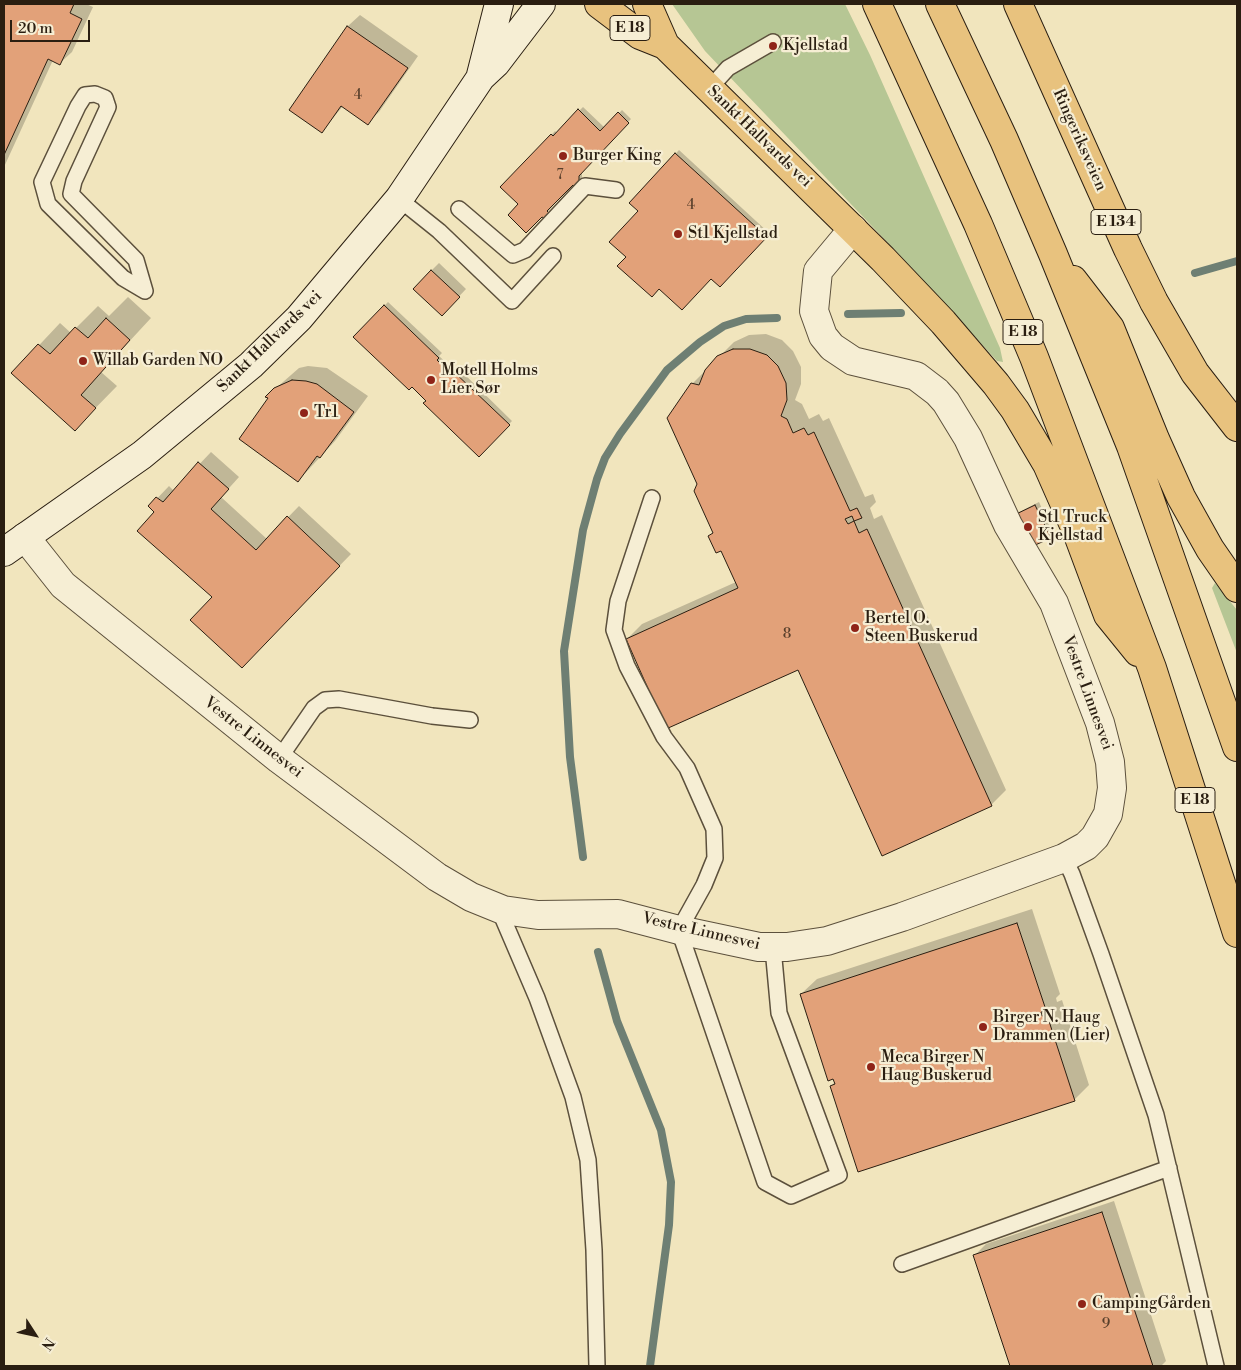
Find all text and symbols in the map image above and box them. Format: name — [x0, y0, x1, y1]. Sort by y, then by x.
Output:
scale bar — [12, 10, 92, 42]
road number: E 18 — [610, 15, 650, 40]
text: 20 m — [18, 19, 53, 38]
place label: Kjellstad — [783, 36, 848, 56]
marker: Kjellstad — [767, 40, 779, 52]
street label: Sankt Hallvards vei — [703, 82, 815, 192]
street label: Ringeriksveien — [1048, 86, 1110, 194]
house number: 4 — [354, 88, 362, 104]
place label: Burger King — [573, 146, 661, 166]
marker: Burger King — [557, 150, 569, 162]
house number: 7 — [556, 168, 564, 184]
house number: 4 — [687, 198, 695, 214]
road number: E 134 — [1091, 210, 1141, 234]
place label: St1 Kjellstad — [688, 224, 778, 244]
marker: St1 Kjellstad — [672, 228, 684, 240]
street label: Sankt Hallvards vei — [214, 287, 326, 397]
road number: E 18 — [1003, 320, 1043, 344]
place label: Willab Garden NO — [93, 351, 223, 371]
marker: Willab Garden NO — [77, 355, 89, 367]
place label: Motell Holms Lier Sør — [441, 361, 538, 399]
marker: Motell Holms Lier Sør — [425, 374, 437, 386]
place label: Tr1 — [314, 403, 338, 423]
marker: Tr1 — [298, 407, 310, 419]
place label: St1 Truck Kjellstad — [1038, 508, 1107, 546]
marker: St1 Truck Kjellstad — [1022, 521, 1034, 533]
place label: Bertel O. Steen Buskerud — [865, 609, 978, 647]
marker: Bertel O. Steen Buskerud — [849, 622, 861, 634]
house number: 8 — [783, 627, 791, 643]
street label: Vestre Linnesvei — [1057, 633, 1117, 753]
street label: Vestre Linnesvei — [200, 693, 306, 783]
road number: E 18 — [1175, 788, 1215, 812]
street label: Vestre Linnesvei — [640, 909, 762, 955]
place label: Birger N. Haug Drammen (Lier) — [993, 1008, 1110, 1046]
marker: Birger N. Haug Drammen (Lier) — [977, 1021, 989, 1033]
place label: Meca Birger N Haug Buskerud — [881, 1048, 992, 1086]
marker: Meca Birger N Haug Buskerud — [865, 1061, 877, 1073]
place label: CampingGården — [1092, 1294, 1211, 1314]
marker: CampingGården — [1076, 1298, 1088, 1310]
north arrow — [10, 1310, 60, 1360]
house number: 9 — [1102, 1317, 1110, 1333]
text: N — [37, 1334, 58, 1353]

